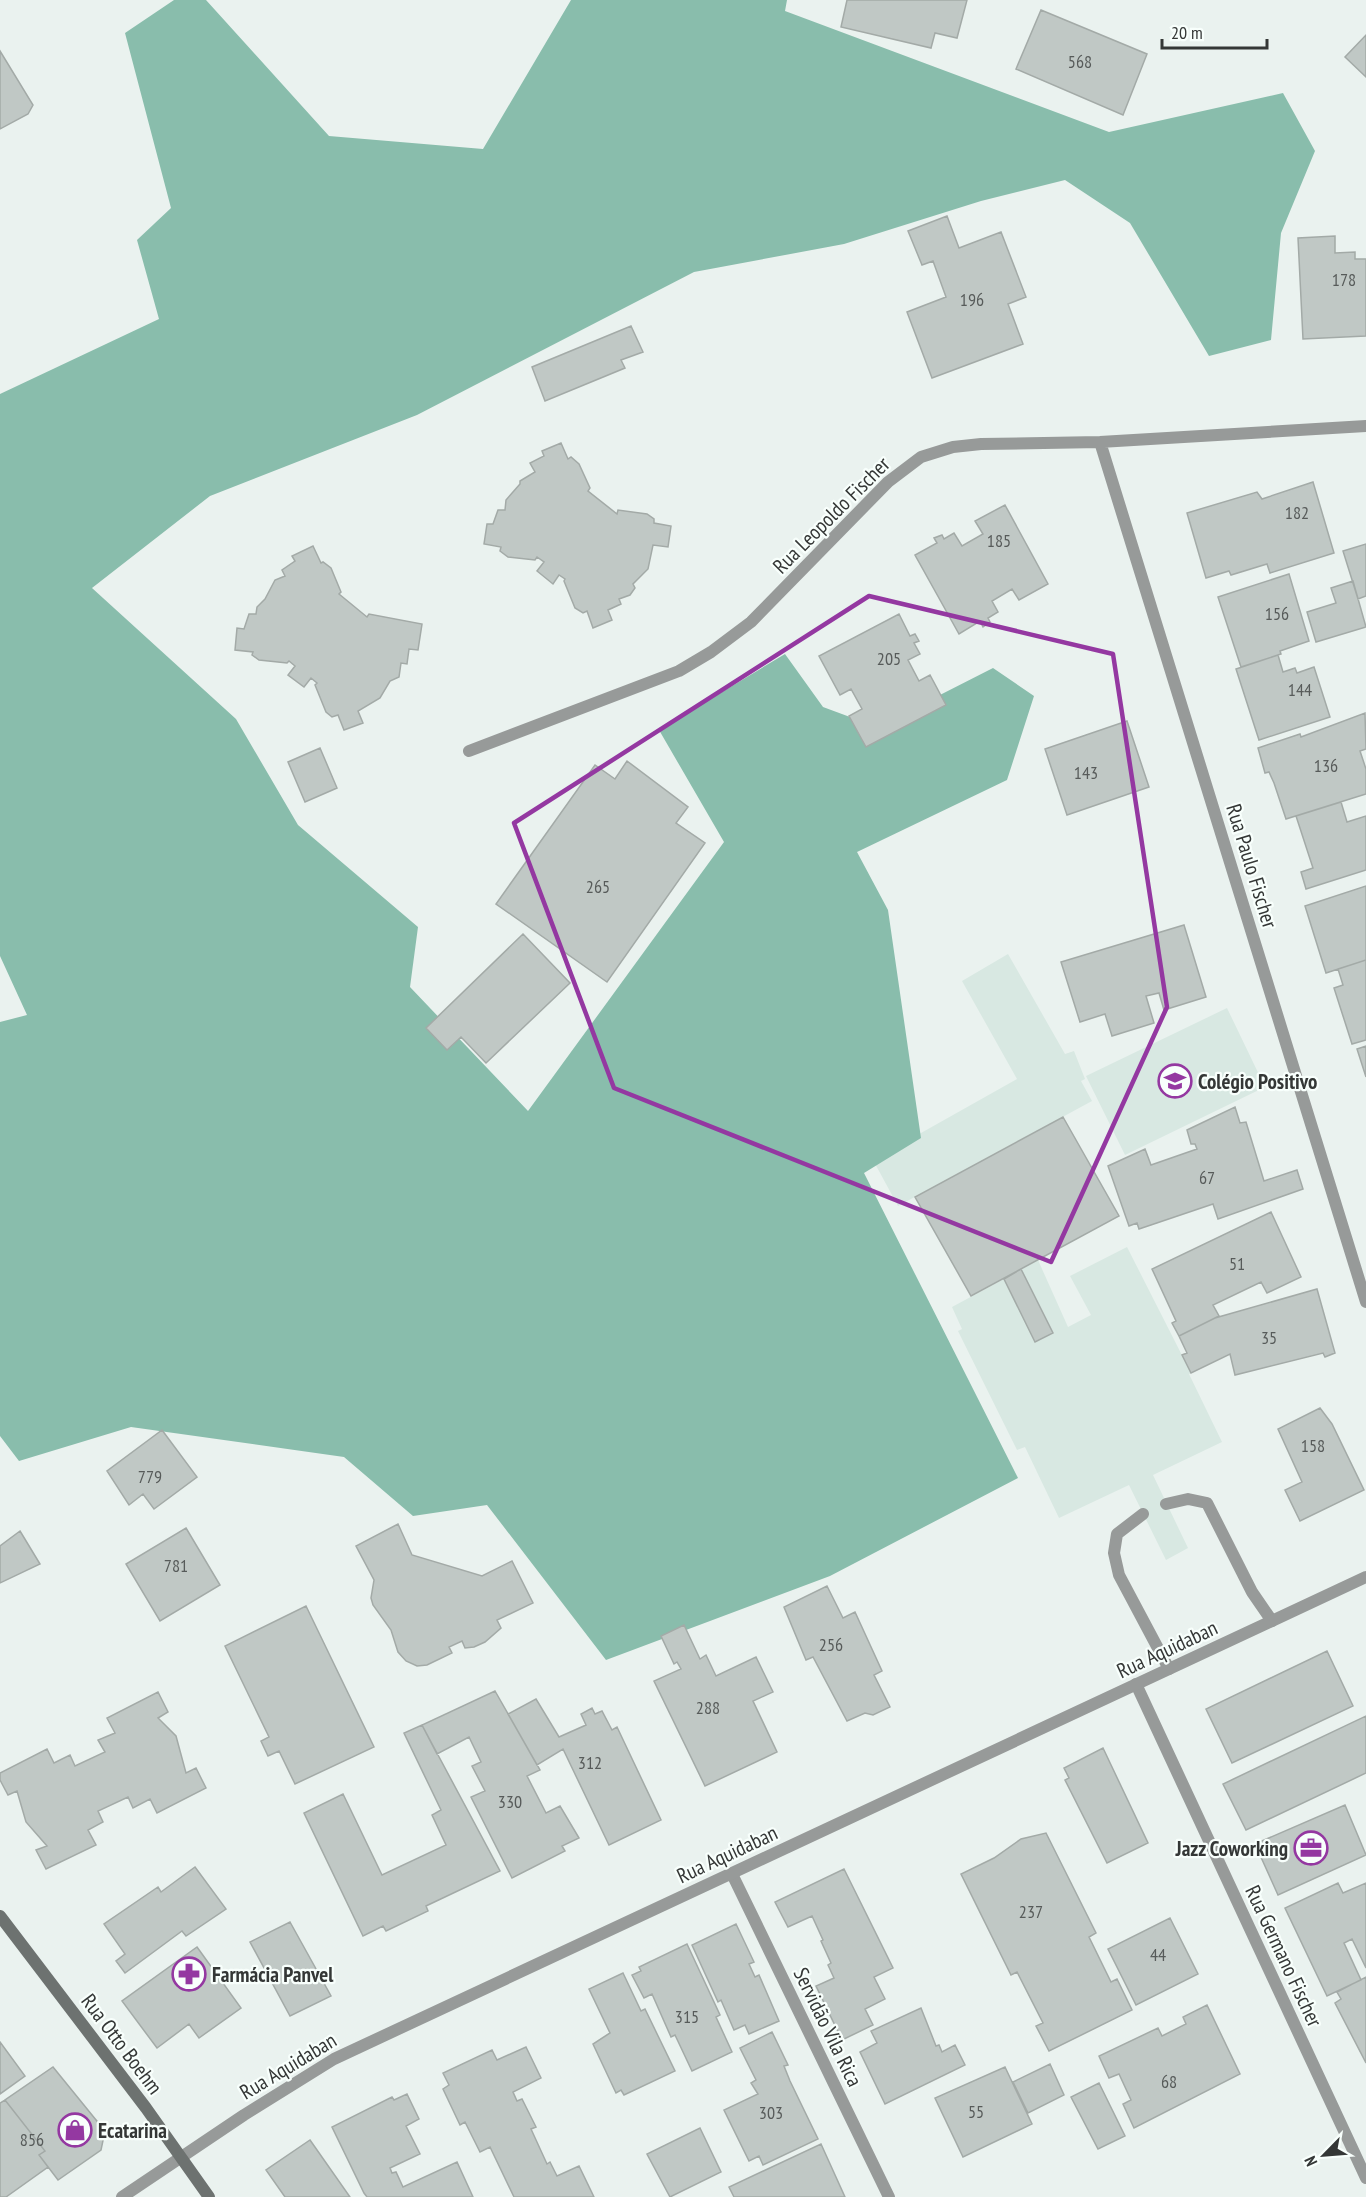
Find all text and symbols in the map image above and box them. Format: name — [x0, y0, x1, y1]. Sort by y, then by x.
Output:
scale bar — [1162, 12, 1267, 50]
text: 20 m — [1171, 21, 1203, 44]
house number: 568 — [1068, 50, 1092, 73]
house number: 178 — [1332, 268, 1356, 291]
house number: 196 — [960, 288, 984, 311]
street label: Rua Leopoldo Fischer — [767, 451, 895, 579]
house number: 182 — [1285, 501, 1309, 524]
house number: 185 — [987, 529, 1011, 552]
house number: 156 — [1265, 602, 1289, 625]
house number: 205 — [877, 647, 901, 670]
house number: 144 — [1288, 678, 1312, 701]
house number: 136 — [1314, 754, 1338, 777]
house number: 143 — [1074, 761, 1098, 784]
street label: Rua Paulo Fischer — [1220, 801, 1284, 932]
house number: 265 — [586, 875, 610, 898]
school or university icon: Colégio Positivo — [1157, 1063, 1193, 1099]
place label: Colégio Positivo — [1198, 1068, 1317, 1095]
house number: 67 — [1199, 1166, 1215, 1189]
house number: 51 — [1229, 1252, 1245, 1275]
house number: 35 — [1261, 1326, 1277, 1349]
house number: 158 — [1301, 1434, 1325, 1457]
house number: 779 — [138, 1465, 162, 1488]
house number: 781 — [164, 1554, 188, 1577]
street label: Rua Aquidaban — [1112, 1614, 1222, 1684]
house number: 256 — [819, 1633, 843, 1656]
house number: 288 — [696, 1696, 720, 1719]
house number: 312 — [578, 1751, 602, 1774]
house number: 330 — [498, 1790, 522, 1813]
street label: Rua Aquidaban — [672, 1819, 782, 1889]
office icon: Jazz Coworking — [1293, 1830, 1329, 1866]
place label: Jazz Coworking — [1175, 1835, 1288, 1862]
street label: Rua Germano Fischer — [1239, 1881, 1329, 2031]
house number: 237 — [1019, 1900, 1043, 1923]
house number: 44 — [1150, 1943, 1166, 1966]
pharmacy icon: Farmácia Panvel — [171, 1956, 207, 1992]
place label: Farmácia Panvel — [212, 1961, 334, 1988]
street label: Servidão Vila Rica — [788, 1963, 868, 2091]
street label: Rua Otto Boehm — [75, 1988, 169, 2100]
house number: 315 — [675, 2005, 699, 2028]
street label: Rua Aquidaban — [235, 2027, 341, 2105]
house number: 68 — [1161, 2070, 1177, 2093]
house number: 55 — [968, 2100, 984, 2123]
house number: 303 — [759, 2101, 783, 2124]
shop icon: Ecatarina — [57, 2112, 93, 2148]
place label: Ecatarina — [98, 2117, 167, 2144]
north arrow — [1294, 2125, 1354, 2185]
house number: 856 — [20, 2128, 44, 2151]
text: N — [1300, 2153, 1321, 2169]

